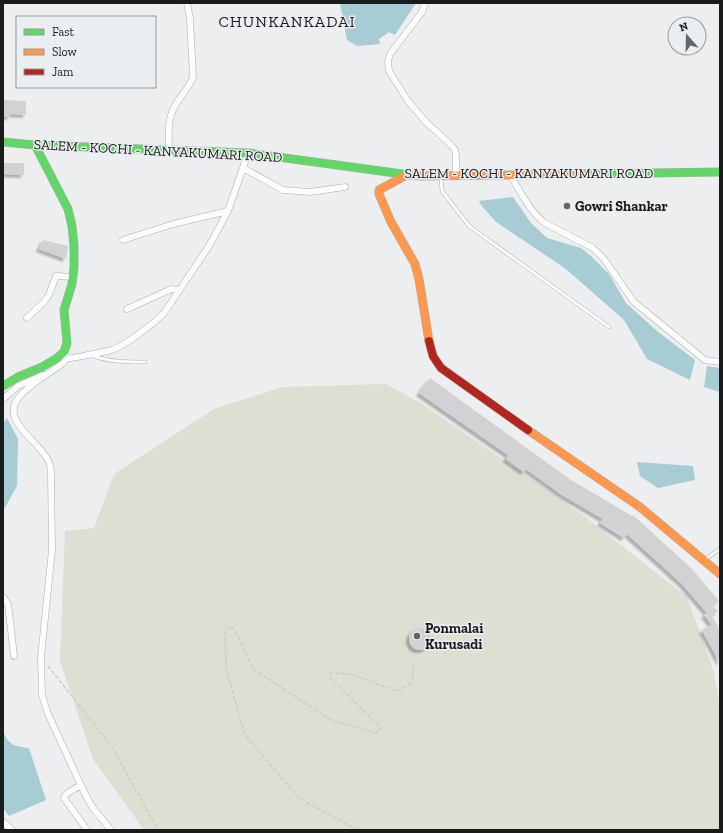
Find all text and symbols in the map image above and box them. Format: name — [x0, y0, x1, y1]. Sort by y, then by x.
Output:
district label: CHUNKANKADAI — [218, 12, 356, 31]
legend — [16, 16, 156, 88]
north arrow — [667, 16, 707, 56]
text: N — [678, 19, 690, 35]
text: Fast — [52, 25, 75, 39]
text: Slow — [52, 45, 78, 59]
text: Jam — [52, 65, 74, 79]
street label: SALEM - KOCHI - KANYAKUMARI ROAD — [33, 136, 283, 166]
street label: SALEM - KOCHI - KANYAKUMARI ROAD — [405, 165, 654, 182]
place label: Gowri Shankar — [575, 198, 668, 215]
marker: Gowri Shankar — [562, 201, 572, 211]
place label: Ponmalai Kurusadi — [425, 620, 483, 653]
marker: Ponmalai Kurusadi — [412, 631, 422, 641]

